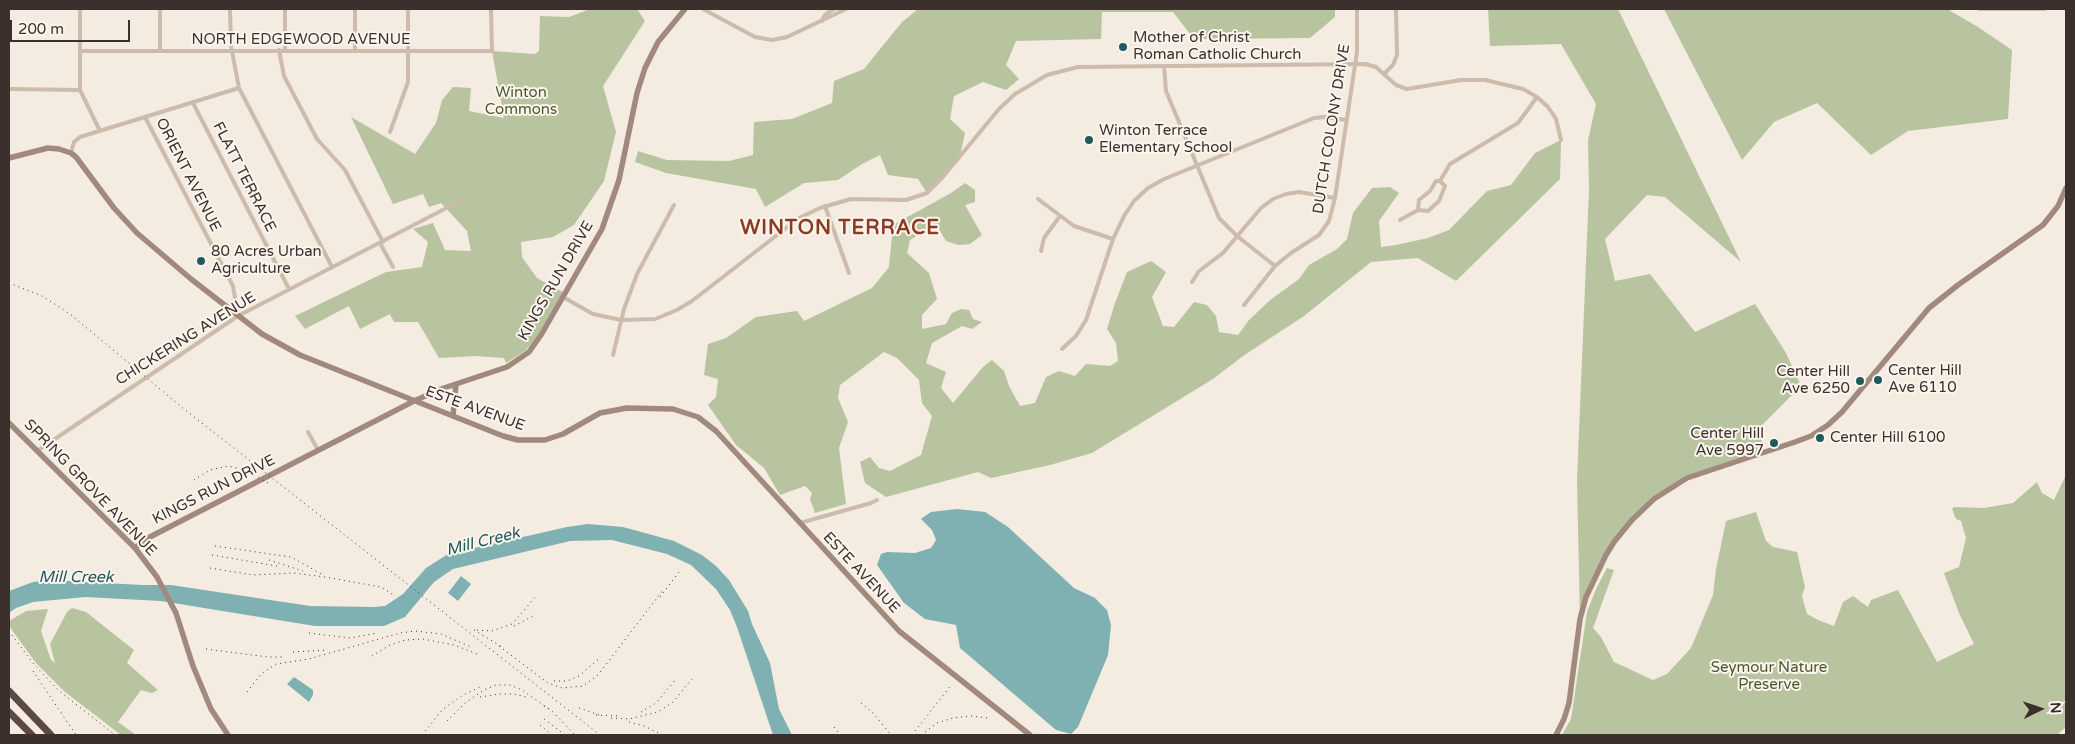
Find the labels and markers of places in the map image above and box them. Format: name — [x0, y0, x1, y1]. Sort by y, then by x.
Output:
place label: Mother of Christ Roman Catholic Church — [1133, 29, 1301, 64]
marker: Mother of Christ Roman Catholic Church — [1117, 41, 1129, 53]
place label: Winton Terrace Elementary School — [1099, 122, 1232, 157]
marker: Winton Terrace Elementary School — [1083, 134, 1095, 146]
place label: 80 Acres Urban Agriculture — [211, 243, 322, 278]
marker: 80 Acres Urban Agriculture — [195, 255, 207, 267]
place label: Center Hill Ave 6110 — [1888, 362, 1962, 397]
place label: Center Hill Ave 6250 — [1776, 363, 1850, 398]
marker: Center Hill Ave 6110 — [1872, 374, 1884, 386]
marker: Center Hill Ave 6250 — [1854, 375, 1866, 387]
place label: Center Hill Ave 5997 — [1690, 425, 1764, 460]
place label: Center Hill 6100 — [1830, 429, 1945, 447]
marker: Center Hill 6100 — [1814, 432, 1826, 444]
marker: Center Hill Ave 5997 — [1768, 437, 1780, 449]

